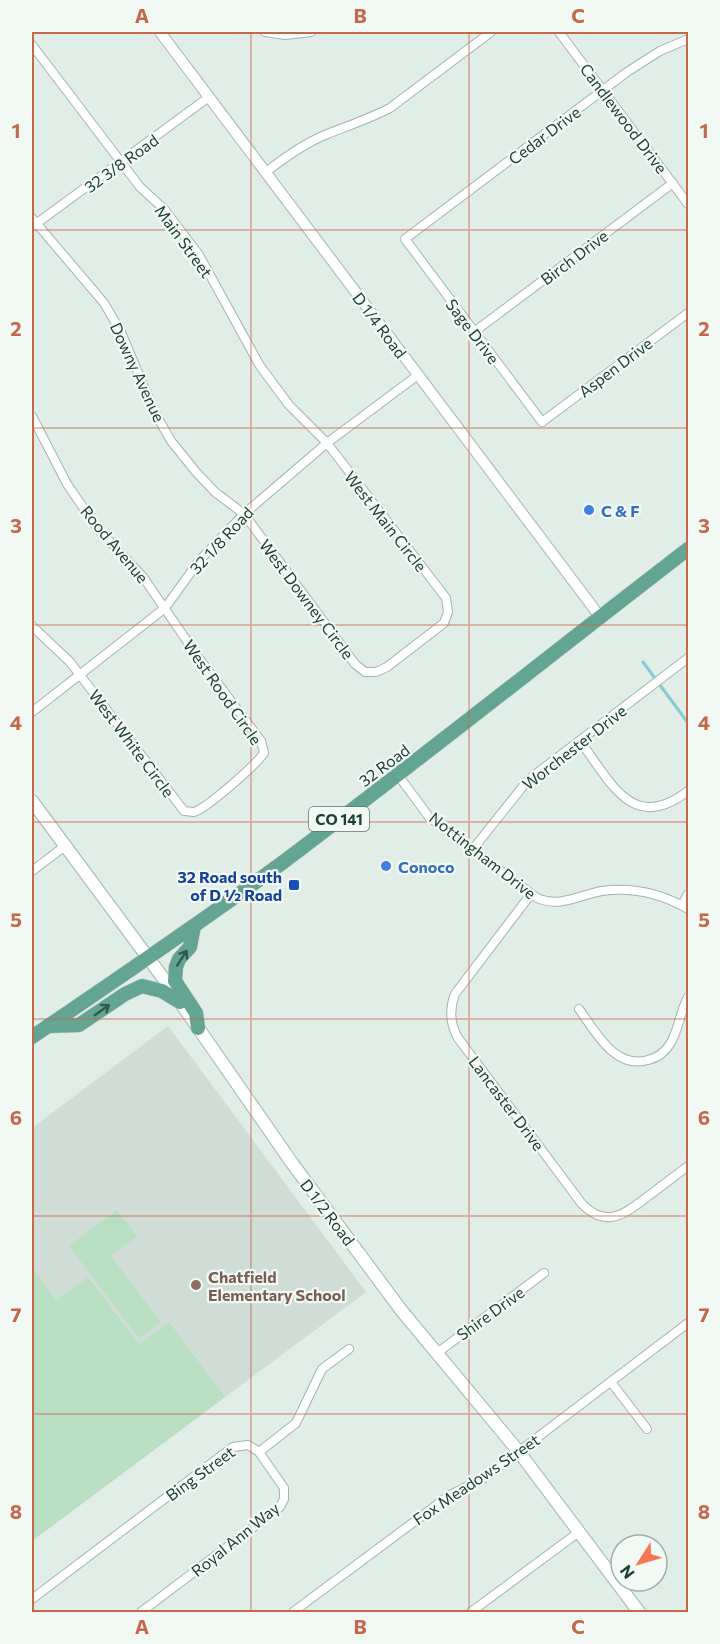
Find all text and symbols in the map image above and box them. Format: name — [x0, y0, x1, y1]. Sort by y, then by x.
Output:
text: A — [135, 3, 149, 27]
text: B — [353, 3, 367, 27]
text: C — [571, 3, 585, 27]
street label: Candlewood Drive — [577, 59, 671, 177]
street label: Cedar Drive — [504, 102, 584, 168]
text: 1 — [11, 118, 21, 142]
text: 1 — [699, 118, 709, 142]
street label: 32 3/8 Road — [80, 130, 162, 196]
street label: Main Street — [151, 201, 217, 281]
street label: Birch Drive — [537, 226, 611, 288]
street label: D 1/4 Road — [349, 288, 411, 362]
street label: Sage Drive — [442, 295, 504, 367]
text: 2 — [10, 316, 22, 340]
text: 2 — [698, 316, 710, 340]
street label: Downy Avenue — [107, 319, 169, 425]
street label: Aspen Drive — [574, 333, 656, 401]
street label: West Main Circle — [341, 467, 431, 575]
place label: C & F — [601, 501, 640, 520]
street label: Rood Avenue — [77, 502, 153, 586]
street label: 32 1/8 Road — [185, 503, 257, 577]
marker: C & F — [582, 503, 596, 517]
text: 3 — [10, 513, 22, 537]
text: 3 — [698, 513, 710, 537]
street label: West Downey Circle — [256, 535, 358, 663]
street label: West Rood Circle — [180, 636, 266, 748]
street label: West White Circle — [85, 686, 179, 800]
street label: Worchester Drive — [518, 701, 630, 793]
text: 4 — [10, 710, 22, 734]
text: 4 — [698, 710, 710, 734]
street label: 32 Road — [355, 740, 413, 790]
road number: CO 141 — [309, 807, 369, 831]
street label: Nottingham Drive — [426, 808, 540, 902]
place label: Conoco — [398, 857, 455, 876]
marker: Conoco — [379, 859, 393, 873]
place label: 32 Road south of D ½ Road — [178, 867, 282, 904]
marker: 32 Road south of D ½ Road — [287, 878, 301, 892]
text: 5 — [10, 907, 22, 931]
text: 5 — [698, 907, 710, 931]
one-way arrow — [176, 950, 188, 967]
one-way arrow — [93, 1004, 109, 1016]
street label: Lancaster Drive — [465, 1052, 549, 1154]
text: 6 — [10, 1105, 22, 1129]
text: 6 — [698, 1105, 710, 1129]
street label: D 1/2 Road — [297, 1175, 359, 1249]
place label: Chatfield Elementary School — [208, 1267, 346, 1304]
marker: Chatfield Elementary School — [189, 1278, 203, 1292]
street label: Shire Drive — [452, 1282, 528, 1344]
text: 7 — [11, 1302, 22, 1326]
text: 7 — [699, 1302, 710, 1326]
street label: Fox Meadows Street — [409, 1429, 543, 1528]
street label: Bing Street — [162, 1441, 239, 1504]
street label: Royal Ann Way — [187, 1498, 283, 1580]
text: 8 — [10, 1499, 22, 1523]
text: 8 — [698, 1499, 710, 1523]
north arrow — [609, 1533, 669, 1593]
text: N — [615, 1562, 638, 1583]
text: A — [135, 1614, 149, 1638]
text: B — [353, 1614, 367, 1638]
text: C — [571, 1614, 585, 1638]

